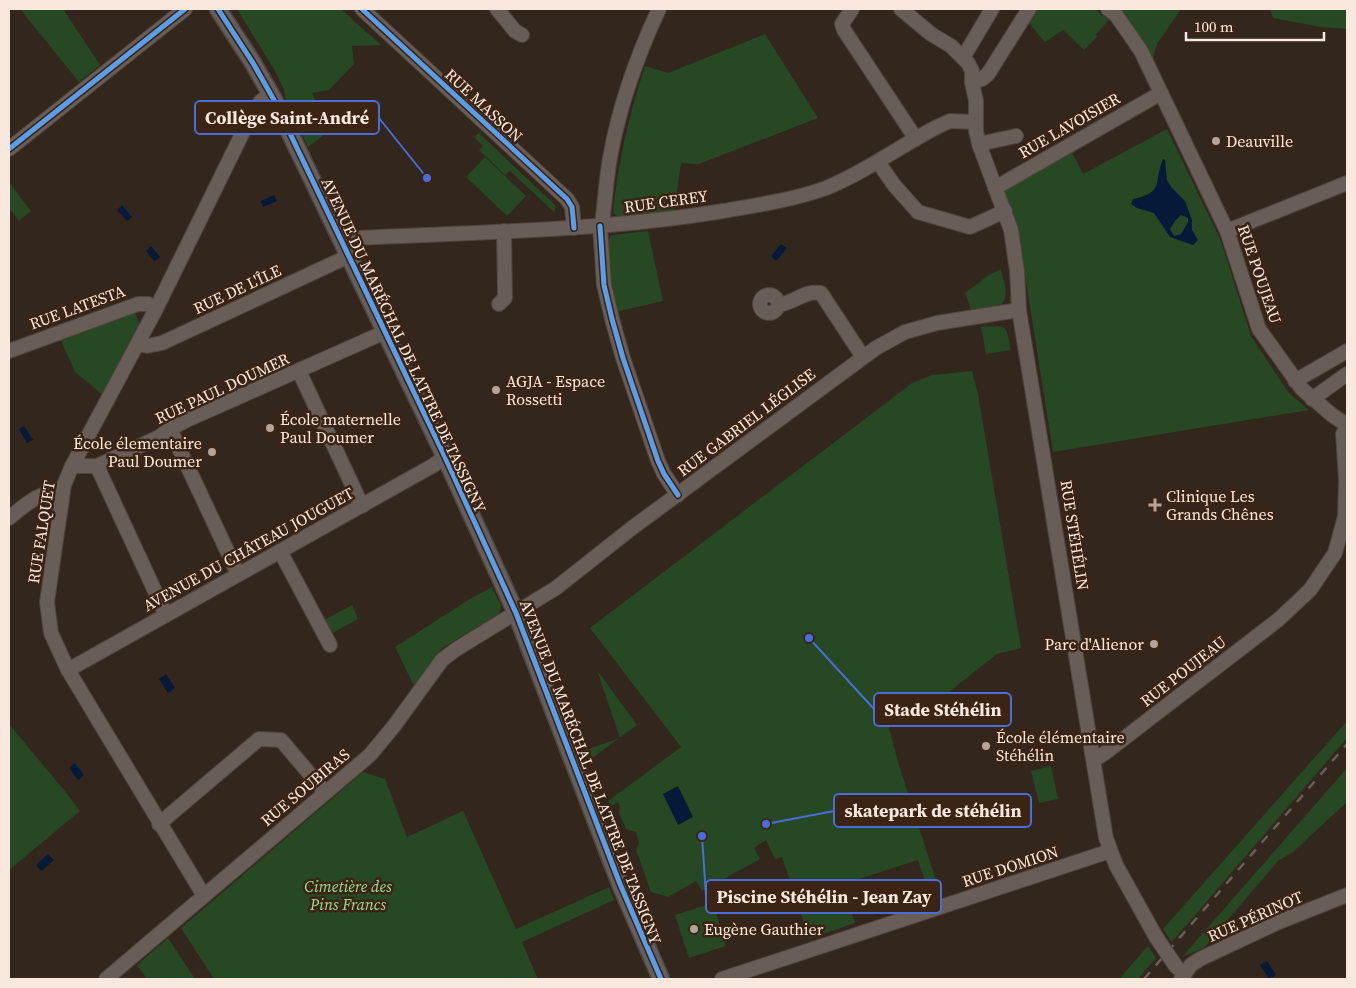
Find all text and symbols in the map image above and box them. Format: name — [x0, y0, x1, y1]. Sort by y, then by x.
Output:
scale bar — [1186, 10, 1324, 42]
text: 100 m — [1194, 16, 1234, 37]
street label: RUE MASSON — [440, 63, 528, 147]
street label: RUE LAVOISIER — [1014, 87, 1124, 163]
callout: Collège Saint-André — [195, 101, 379, 134]
text: Collège Saint-André — [205, 105, 369, 130]
place label: Deauville — [1226, 130, 1293, 152]
marker: Deauville — [1210, 135, 1222, 147]
street label: AVENUE DU MARÉCHAL DE LATTRE DE TASSIGNY — [316, 174, 492, 516]
street label: RUE CEREY — [623, 184, 709, 218]
street label: RUE POUJEAU — [1233, 222, 1287, 327]
street label: RUE DE L'ÎLE — [190, 259, 285, 319]
street label: RUE LATESTA — [26, 279, 128, 334]
street label: RUE PAUL DOUMER — [151, 347, 293, 429]
street label: RUE GABRIEL LÉGLISE — [673, 363, 820, 481]
place label: AGJA - Espace Rossetti — [506, 370, 605, 410]
marker: AGJA - Espace Rossetti — [490, 384, 502, 396]
place label: École maternelle Paul Doumer — [280, 408, 401, 448]
marker: École maternelle Paul Doumer — [264, 422, 276, 434]
place label: École élementaire Paul Doumer — [73, 432, 202, 472]
marker: École élementaire Paul Doumer — [206, 446, 218, 458]
street label: RUE STÉHÉLIN — [1055, 478, 1095, 592]
street label: RUE FALQUET — [22, 479, 60, 585]
street label: AVENUE DU CHÂTEAU JOUGUET — [139, 482, 358, 616]
place label: Clinique Les Grands Chênes — [1166, 485, 1274, 525]
marker: Clinique Les Grands Chênes — [1148, 498, 1162, 512]
street label: AVENUE DU MARÉCHAL DE LATTRE DE TASSIGNY — [515, 597, 667, 947]
street label: RUE POUJEAU — [1136, 630, 1231, 711]
place label: Parc d'Alienor — [1044, 633, 1144, 655]
marker: Parc d'Alienor — [1148, 638, 1160, 650]
callout: Stade Stéhélin — [874, 693, 1011, 726]
text: Stade Stéhélin — [884, 697, 1002, 722]
place label: École élémentaire Stéhélin — [996, 726, 1125, 766]
marker: École élémentaire Stéhélin — [980, 740, 992, 752]
street label: RUE SOUBIRAS — [256, 743, 354, 831]
callout: skatepark de stéhélin — [834, 794, 1031, 827]
text: skatepark de stéhélin — [845, 798, 1022, 823]
street label: RUE DOMION — [959, 840, 1061, 892]
park label: Cimetière des Pins Francs — [304, 875, 392, 915]
callout: Piscine Stéhélin - Jean Zay — [706, 880, 941, 913]
text: Piscine Stéhélin - Jean Zay — [716, 884, 932, 909]
street label: RUE PÉRINOT — [1204, 885, 1306, 947]
place label: Eugène Gauthier — [704, 918, 824, 940]
marker: Eugène Gauthier — [688, 923, 700, 935]

